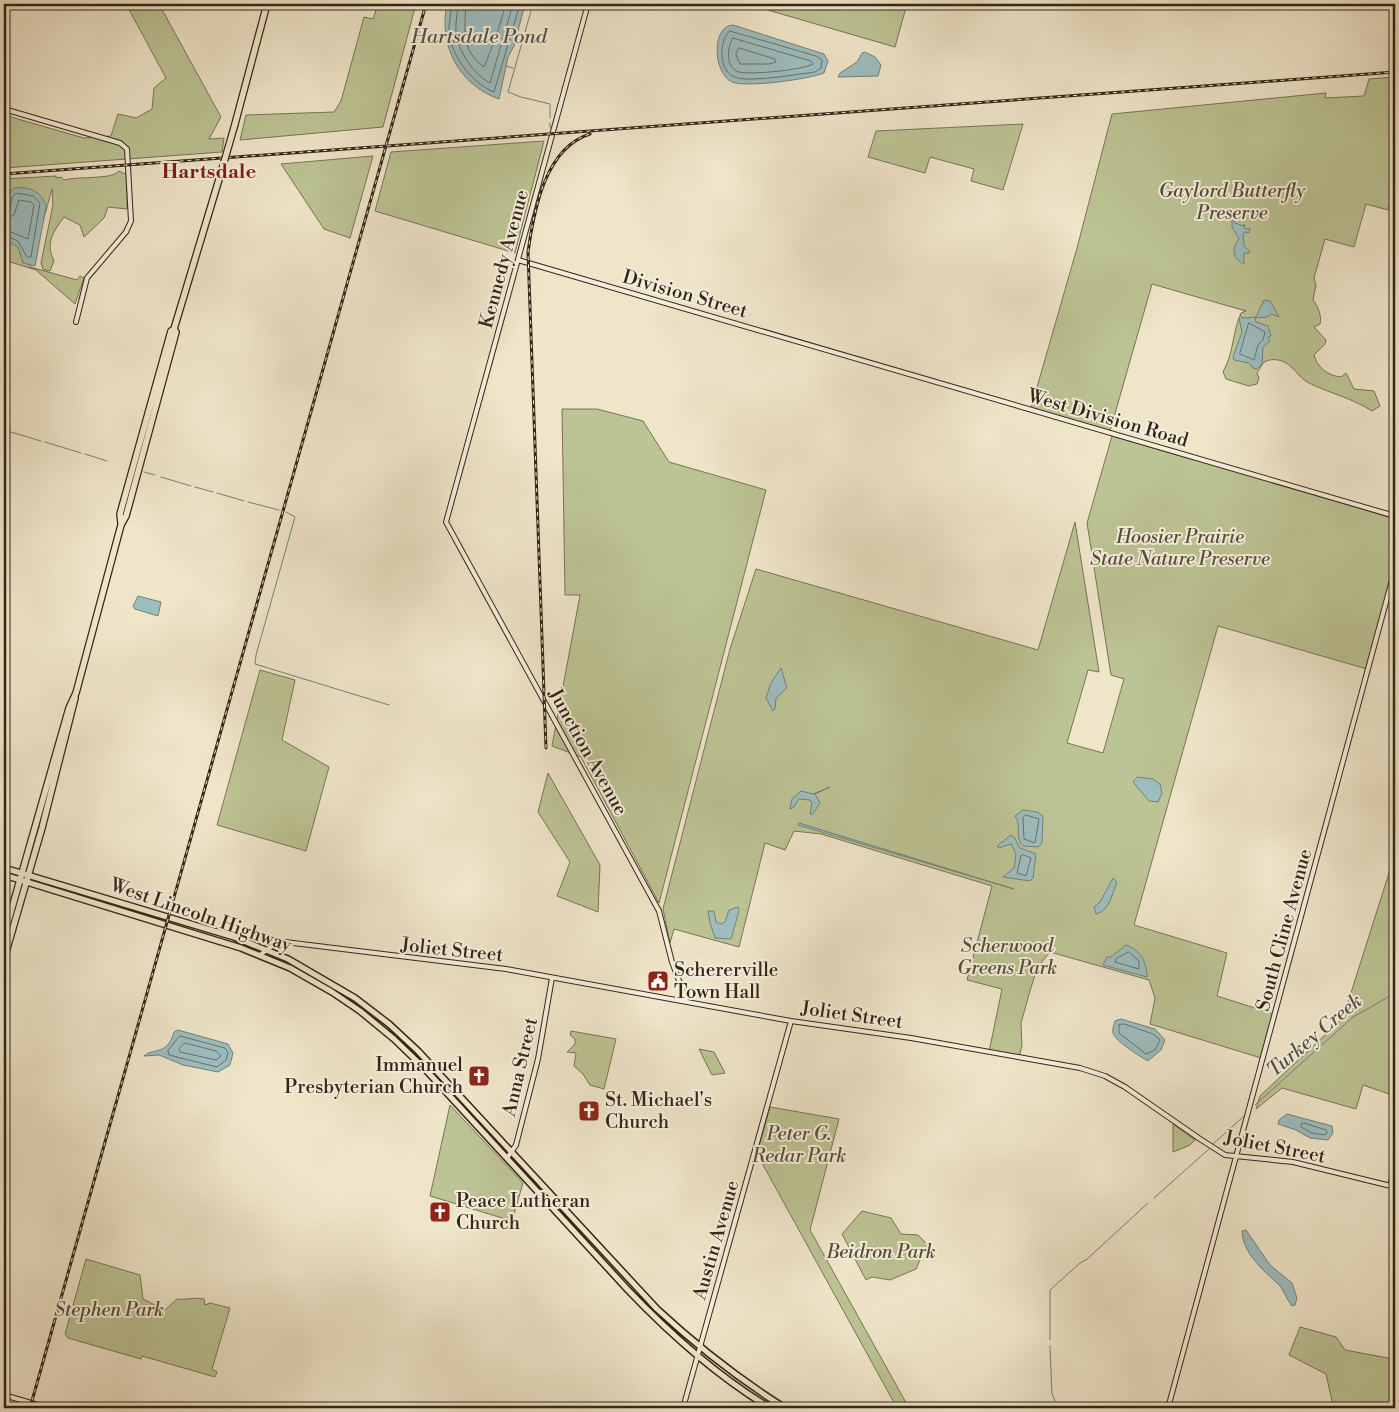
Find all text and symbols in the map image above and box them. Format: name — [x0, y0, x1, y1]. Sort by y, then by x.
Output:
water label: Hartsdale Pond — [410, 25, 548, 50]
district label: Hartsdale — [162, 160, 256, 185]
park label: Gaylord Butterfly Preserve — [1159, 179, 1306, 225]
street label: Kennedy Avenue — [474, 187, 534, 331]
street label: Division Street — [620, 265, 751, 323]
street label: West Division Road — [1024, 383, 1191, 452]
park label: Hoosier Prairie State Nature Preserve — [1090, 525, 1270, 571]
street label: Junction Avenue — [543, 683, 633, 820]
street label: South Cline Avenue — [1251, 846, 1317, 1014]
street label: West Lincoln Highway — [106, 872, 296, 958]
street label: Joliet Street — [399, 933, 505, 967]
park label: Scherwood Greens Park — [957, 934, 1057, 980]
place label: Schererville Town Hall — [674, 958, 778, 1004]
public building icon: Schererville Town Hall — [646, 969, 670, 993]
water label: Turkey Creek — [1262, 989, 1368, 1083]
street label: Joliet Street — [799, 996, 905, 1034]
street label: Anna Street — [497, 1015, 543, 1120]
place label: Immanuel Presbyterian Church — [284, 1053, 463, 1099]
church icon: Immanuel Presbyterian Church — [467, 1064, 491, 1088]
place label: St. Michael's Church — [605, 1088, 712, 1134]
church icon: St. Michael's Church — [577, 1099, 601, 1123]
park label: Peter G. Redar Park — [751, 1122, 846, 1168]
street label: Joliet Street — [1221, 1125, 1328, 1169]
street label: Austin Avenue — [687, 1178, 744, 1303]
place label: Peace Lutheran Church — [456, 1189, 590, 1235]
church icon: Peace Lutheran Church — [428, 1200, 452, 1224]
park label: Beidron Park — [825, 1240, 936, 1264]
park label: Stephen Park — [54, 1298, 164, 1322]

